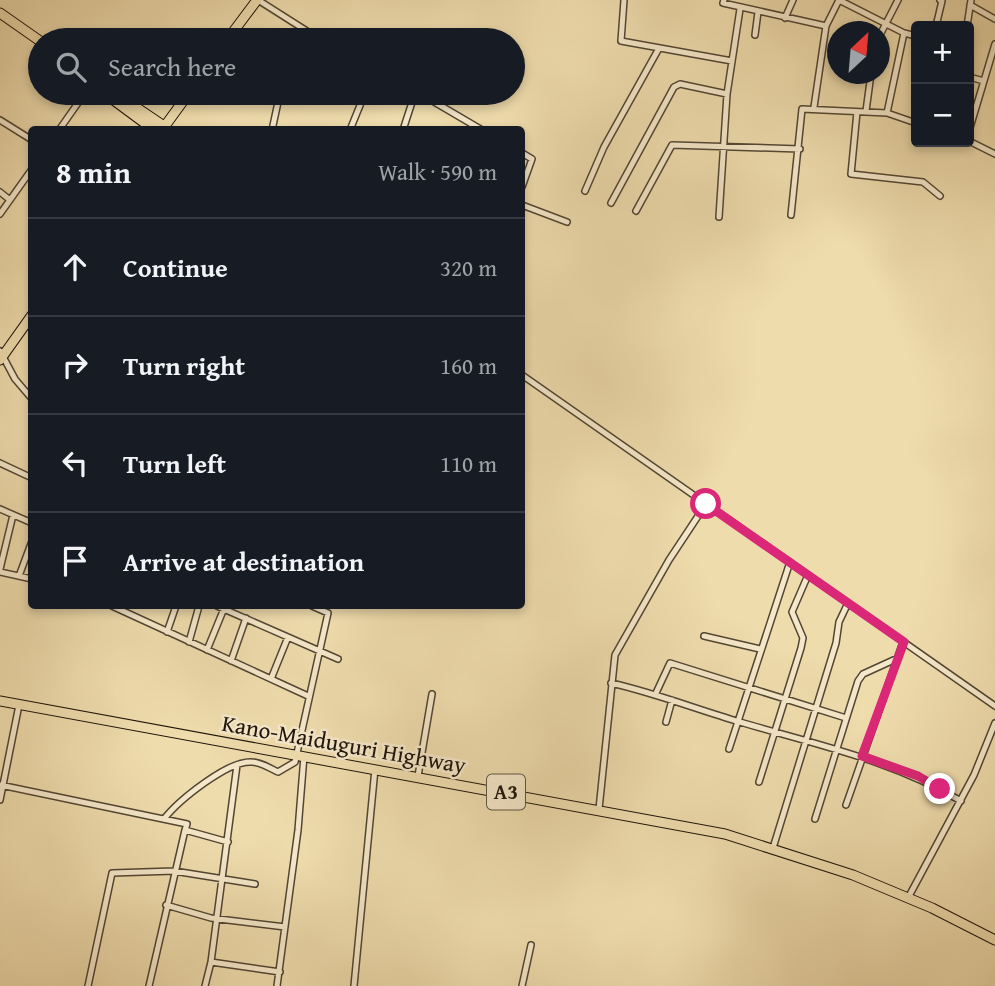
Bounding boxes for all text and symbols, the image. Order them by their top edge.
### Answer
north arrow [827,21,890,84]
map controls [911,21,974,147]
button: + [911,21,974,84]
search box [28,28,525,105]
text: Search here [108,47,236,86]
icon: search [52,48,90,86]
button: − [911,84,974,147]
text: 8 min [56,150,131,194]
text: Walk · 590 m [378,155,497,188]
icon: ahead [56,248,94,286]
text: Continue [123,248,228,287]
text: 320 m [440,251,497,284]
icon: right [56,346,94,384]
text: Turn right [123,346,245,385]
text: 160 m [440,349,497,382]
icon: left [56,444,94,482]
text: Turn left [123,444,226,483]
text: 110 m [440,447,497,480]
route start [690,488,721,519]
icon: arrive [56,542,94,580]
text: Arrive at destination [123,542,364,581]
street label: Kano-Maiduguri Highway [219,706,469,781]
route end [924,773,955,804]
road number: A3 [487,774,525,810]

